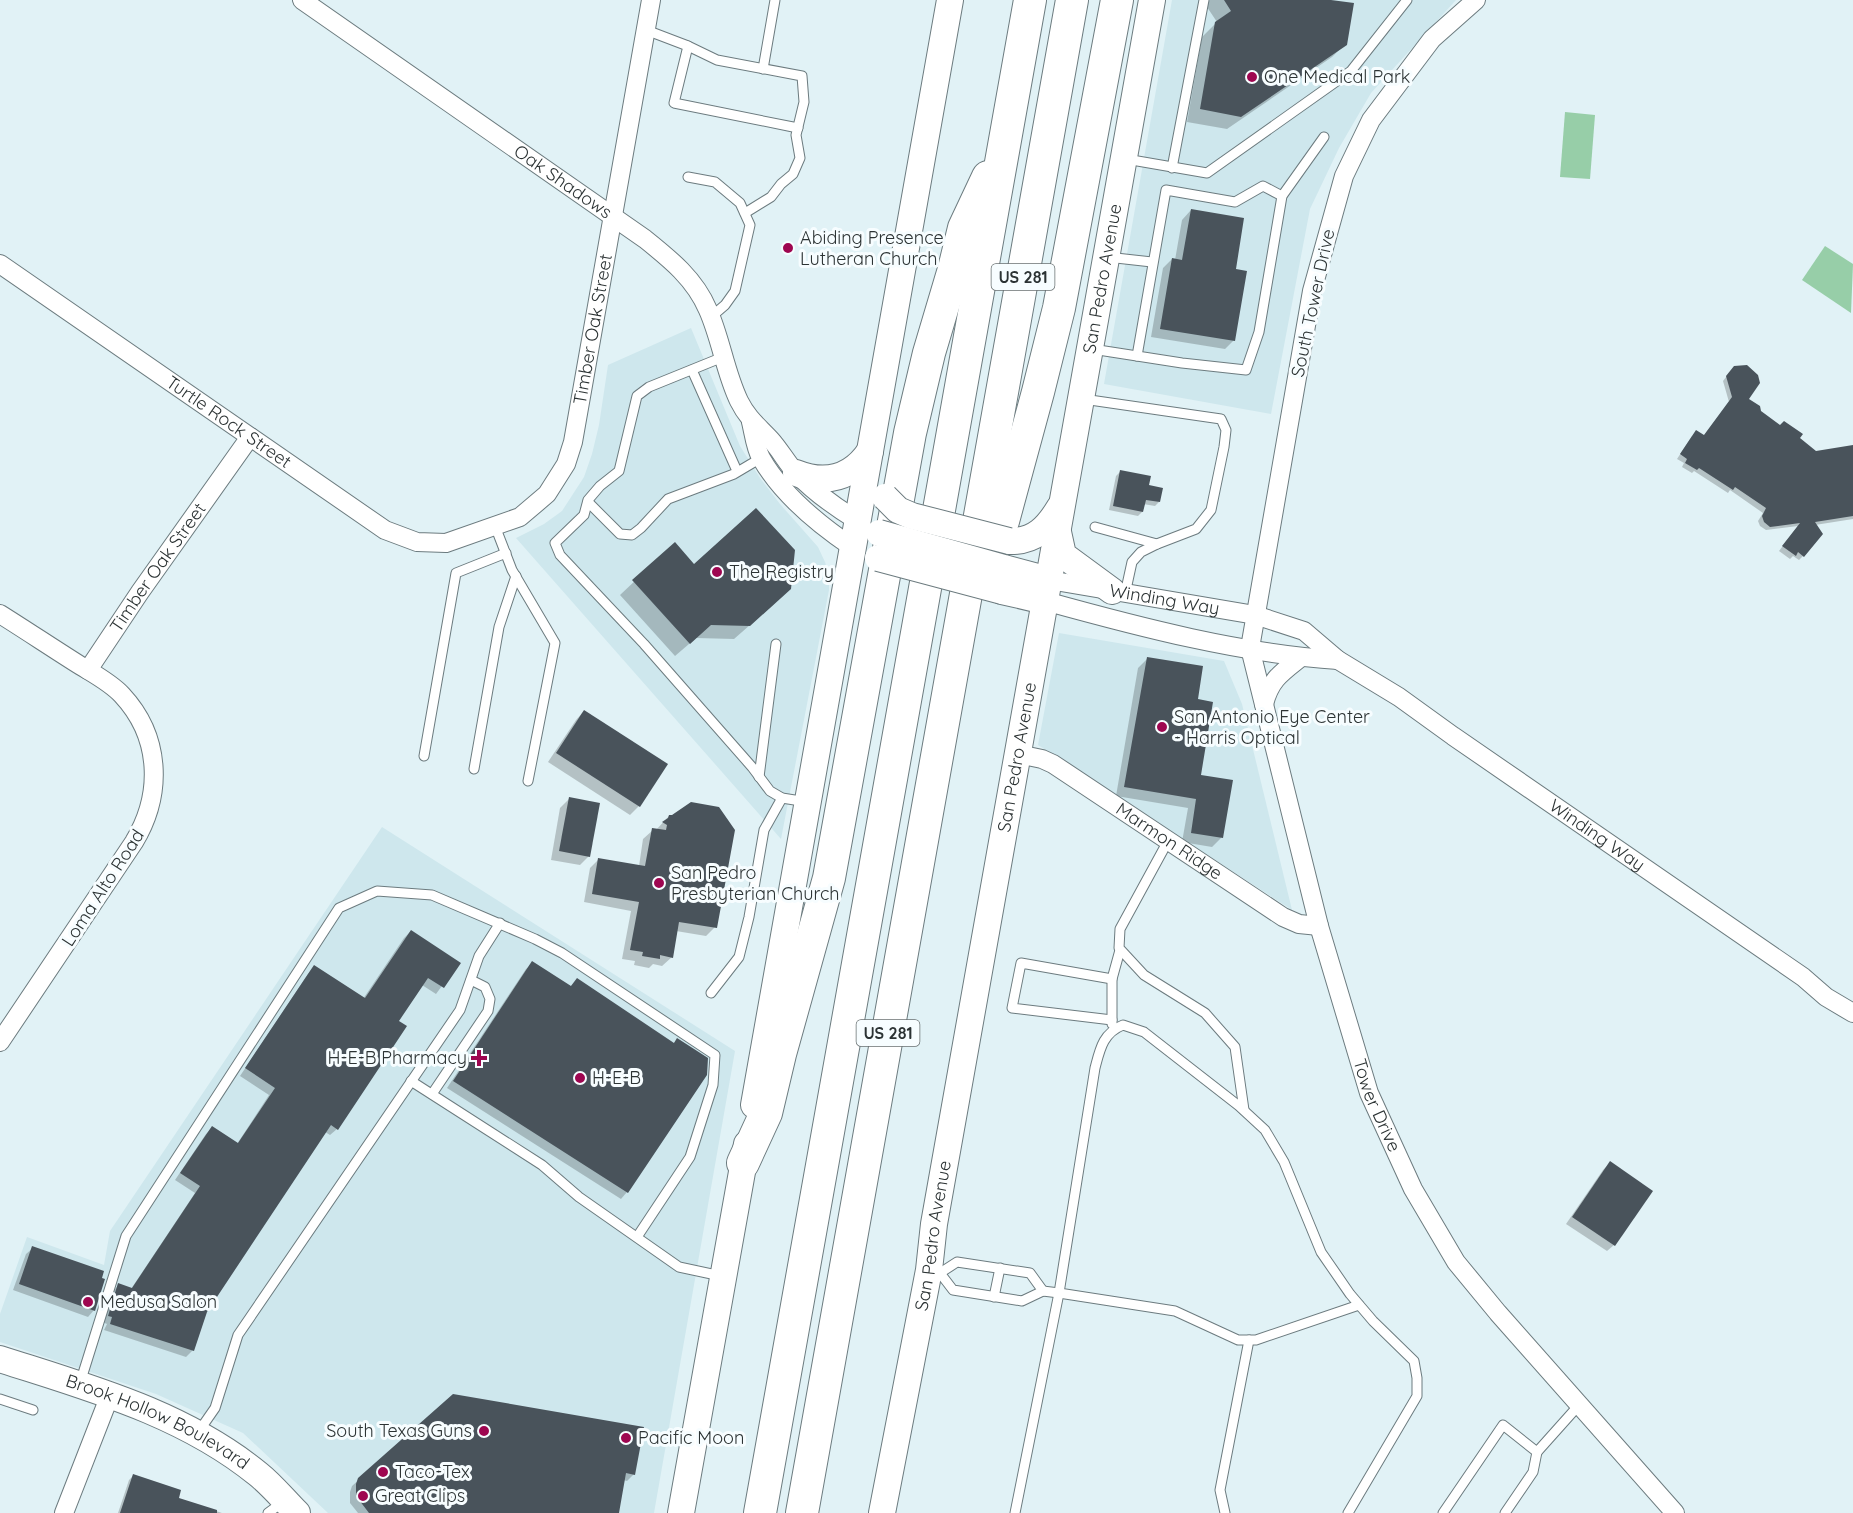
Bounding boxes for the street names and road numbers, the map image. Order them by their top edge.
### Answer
street label: Oak Shadows [510,139,617,223]
street label: San Pedro Avenue [1077,202,1127,355]
street label: South Tower Drive [1286,227,1339,379]
street label: Timber Oak Street [568,252,617,406]
road number: US 281 [992,264,1054,290]
street label: Turtle Rock Street [162,370,296,473]
street label: Timber Oak Street [104,498,211,636]
street label: Winding Way [1108,578,1221,620]
street label: San Pedro Avenue [992,680,1041,834]
street label: Winding Way [1545,794,1650,876]
street label: Marmon Ridge [1112,797,1227,885]
street label: Loma Alto Road [56,825,149,951]
road number: US 281 [856,1020,920,1046]
street label: Tower Drive [1348,1056,1406,1155]
street label: San Pedro Avenue [909,1159,956,1313]
street label: Brook Hollow Boulevard [63,1369,254,1474]

